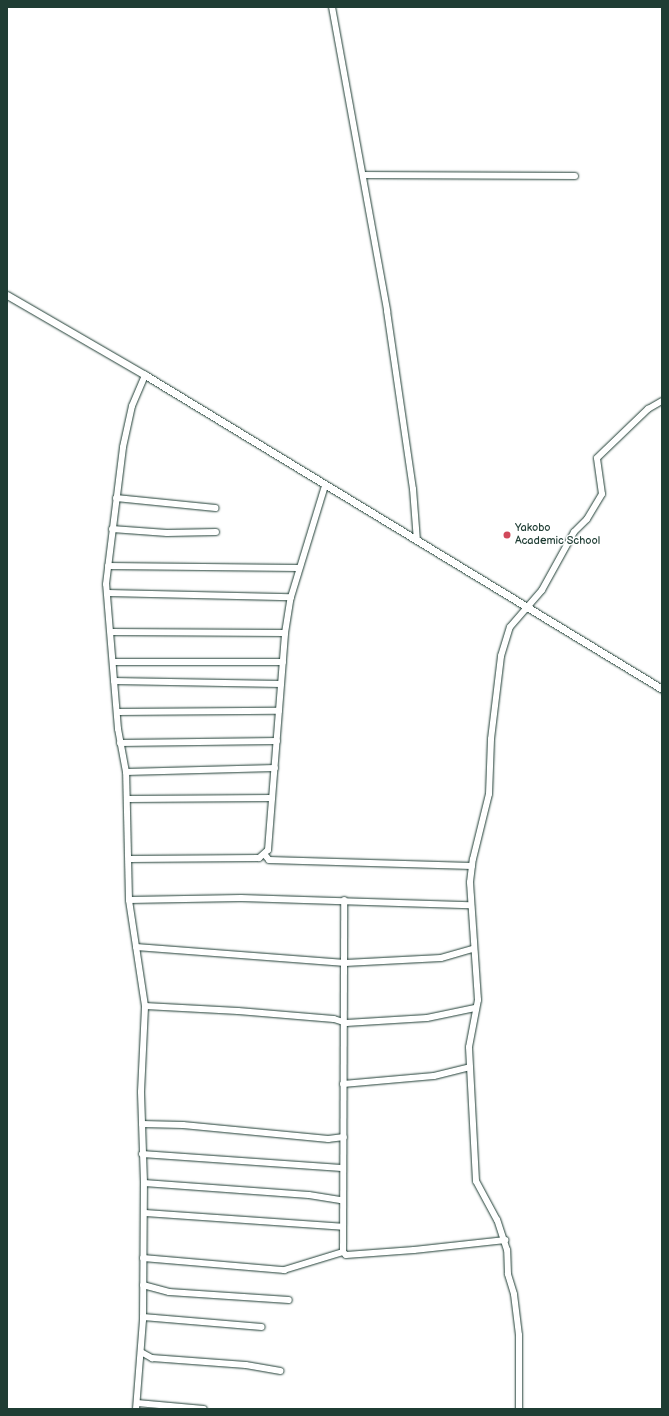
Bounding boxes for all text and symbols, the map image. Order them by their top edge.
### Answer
place label: Yakobo Academic School [515,522,600,548]
marker: Yakobo Academic School [502,530,512,540]

